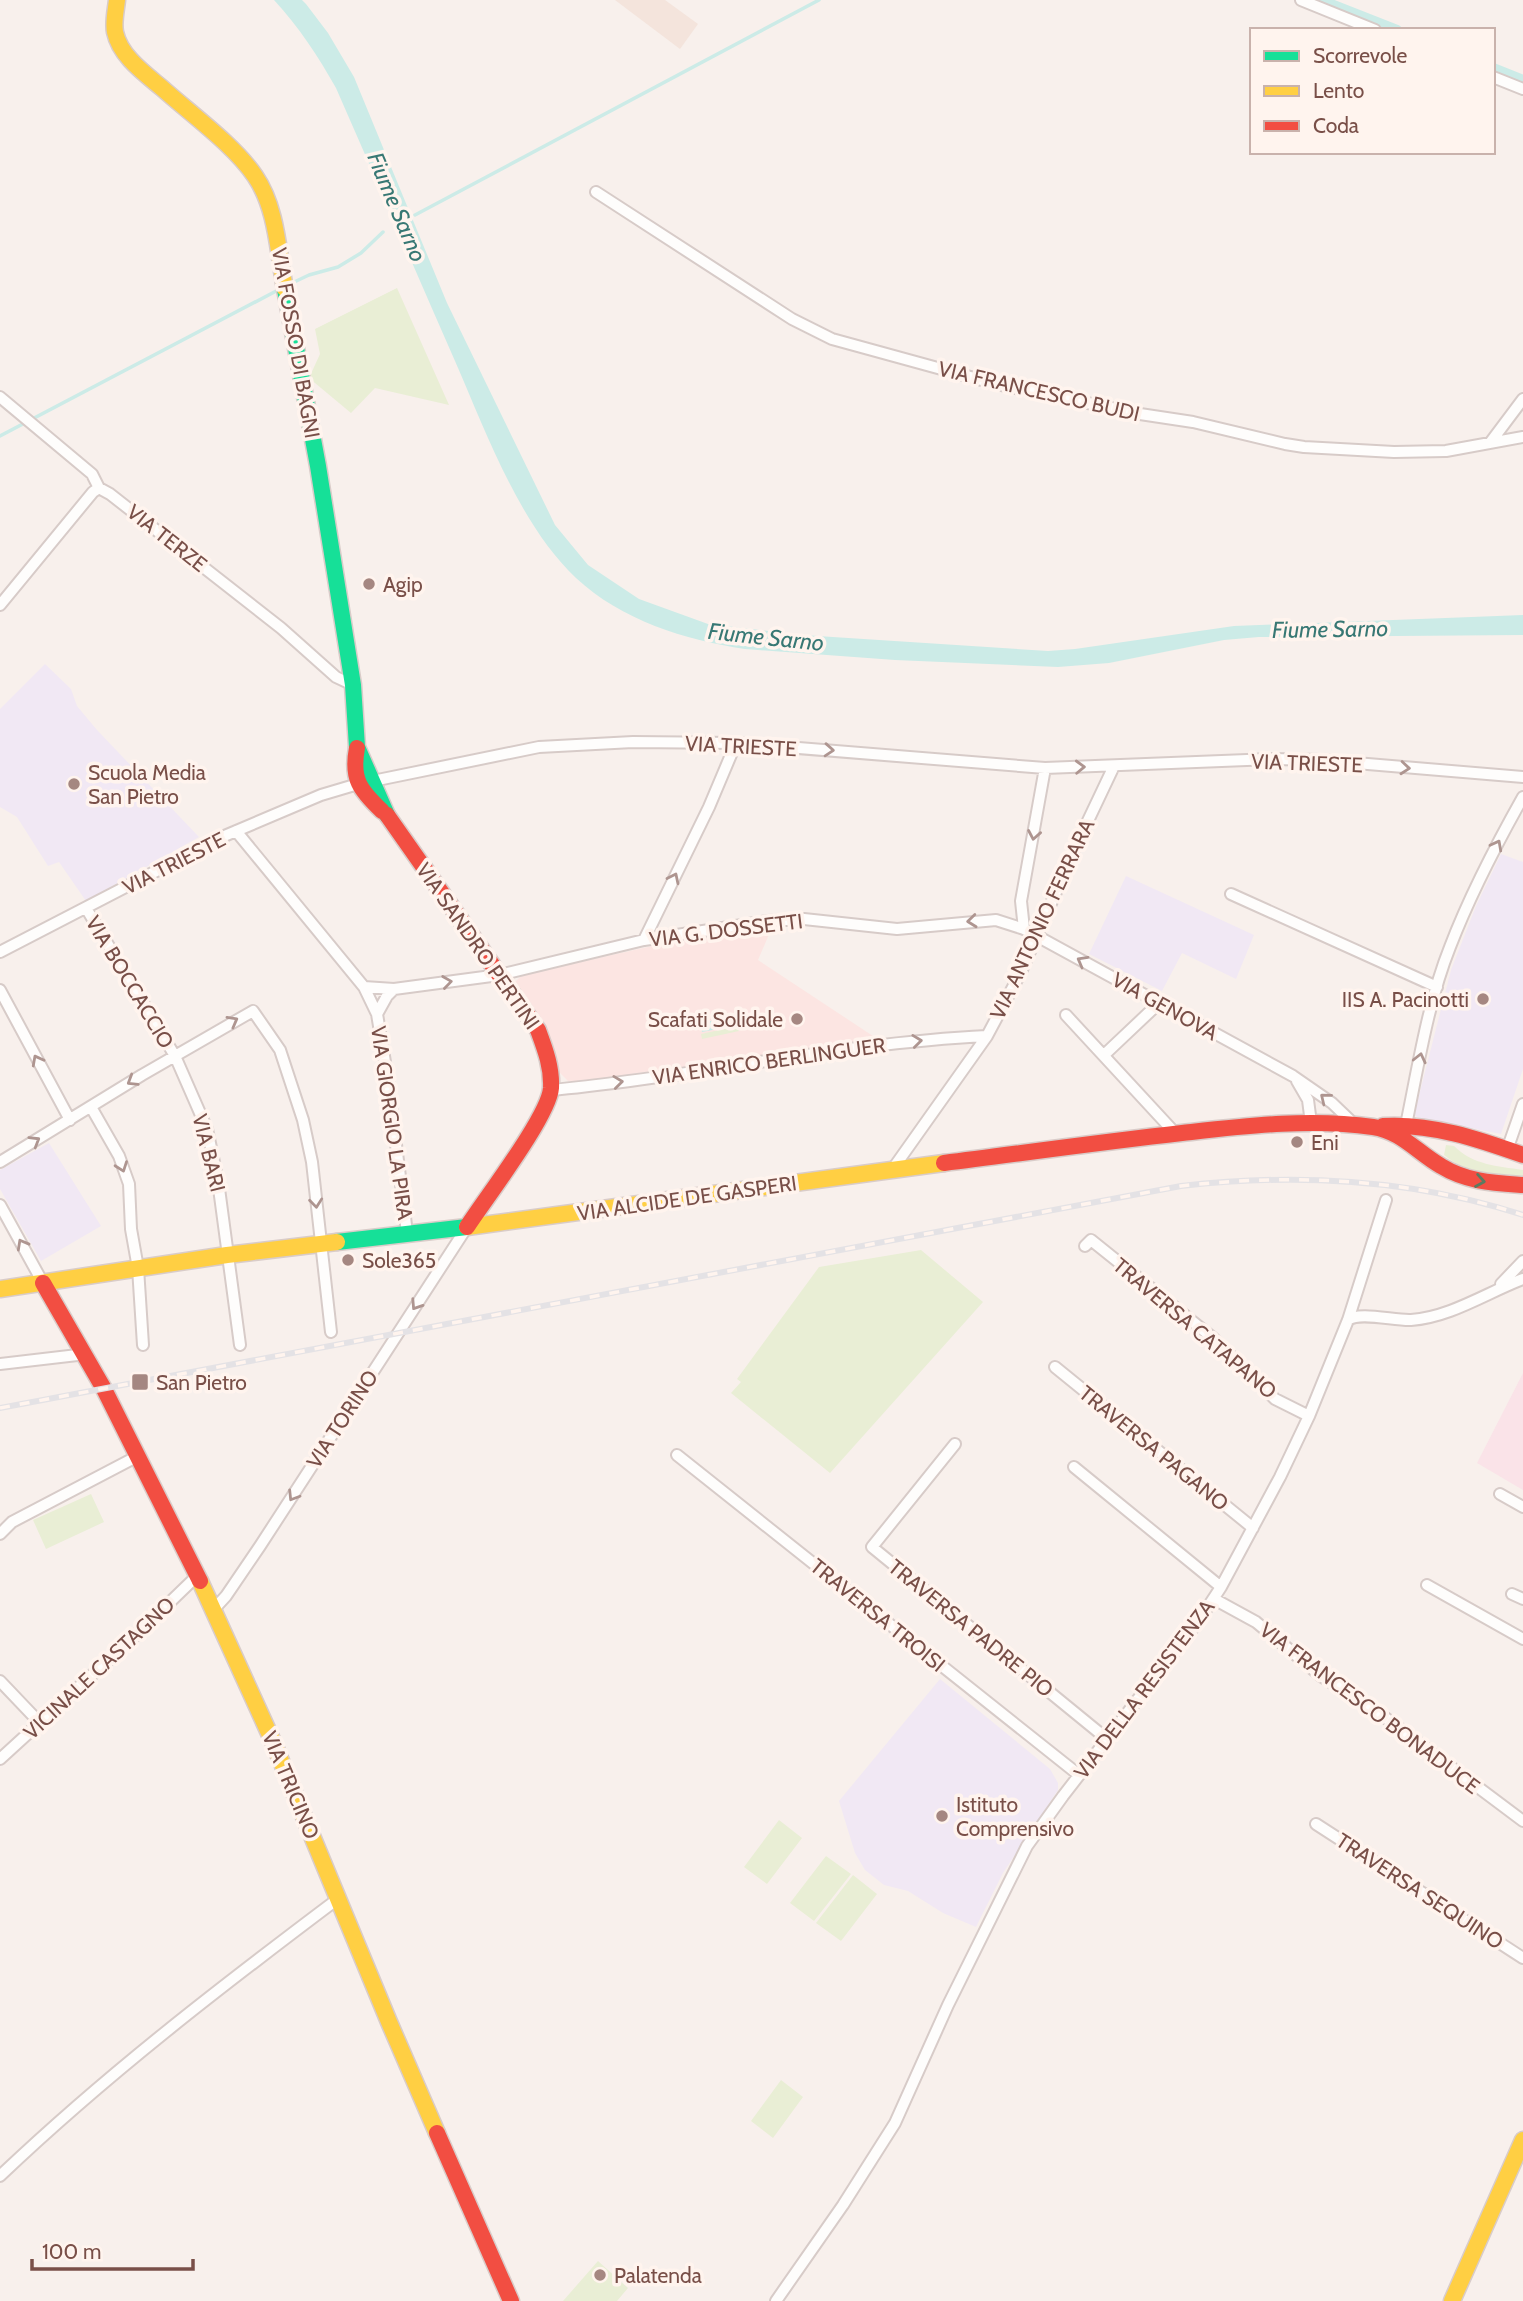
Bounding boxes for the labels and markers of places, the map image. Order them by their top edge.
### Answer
place label: Agip [383,572,423,597]
marker: Agip [361,576,377,592]
place label: Scuola Media San Pietro [88,760,206,809]
marker: Scuola Media San Pietro [66,776,82,792]
place label: IIS A. Pacinotti [1342,987,1469,1012]
marker: IIS A. Pacinotti [1475,991,1491,1007]
place label: Scafati Solidale [648,1007,783,1032]
marker: Scafati Solidale [789,1011,805,1027]
place label: Eni [1311,1130,1339,1155]
marker: Eni [1289,1134,1305,1150]
place label: Sole365 [362,1248,436,1273]
marker: Sole365 [340,1252,356,1268]
place label: San Pietro [156,1370,247,1395]
marker: San Pietro [130,1372,150,1392]
place label: Istituto Comprensivo [956,1792,1074,1841]
marker: Istituto Comprensivo [934,1808,950,1824]
place label: Palatenda [614,2263,702,2288]
marker: Palatenda [592,2267,608,2283]

